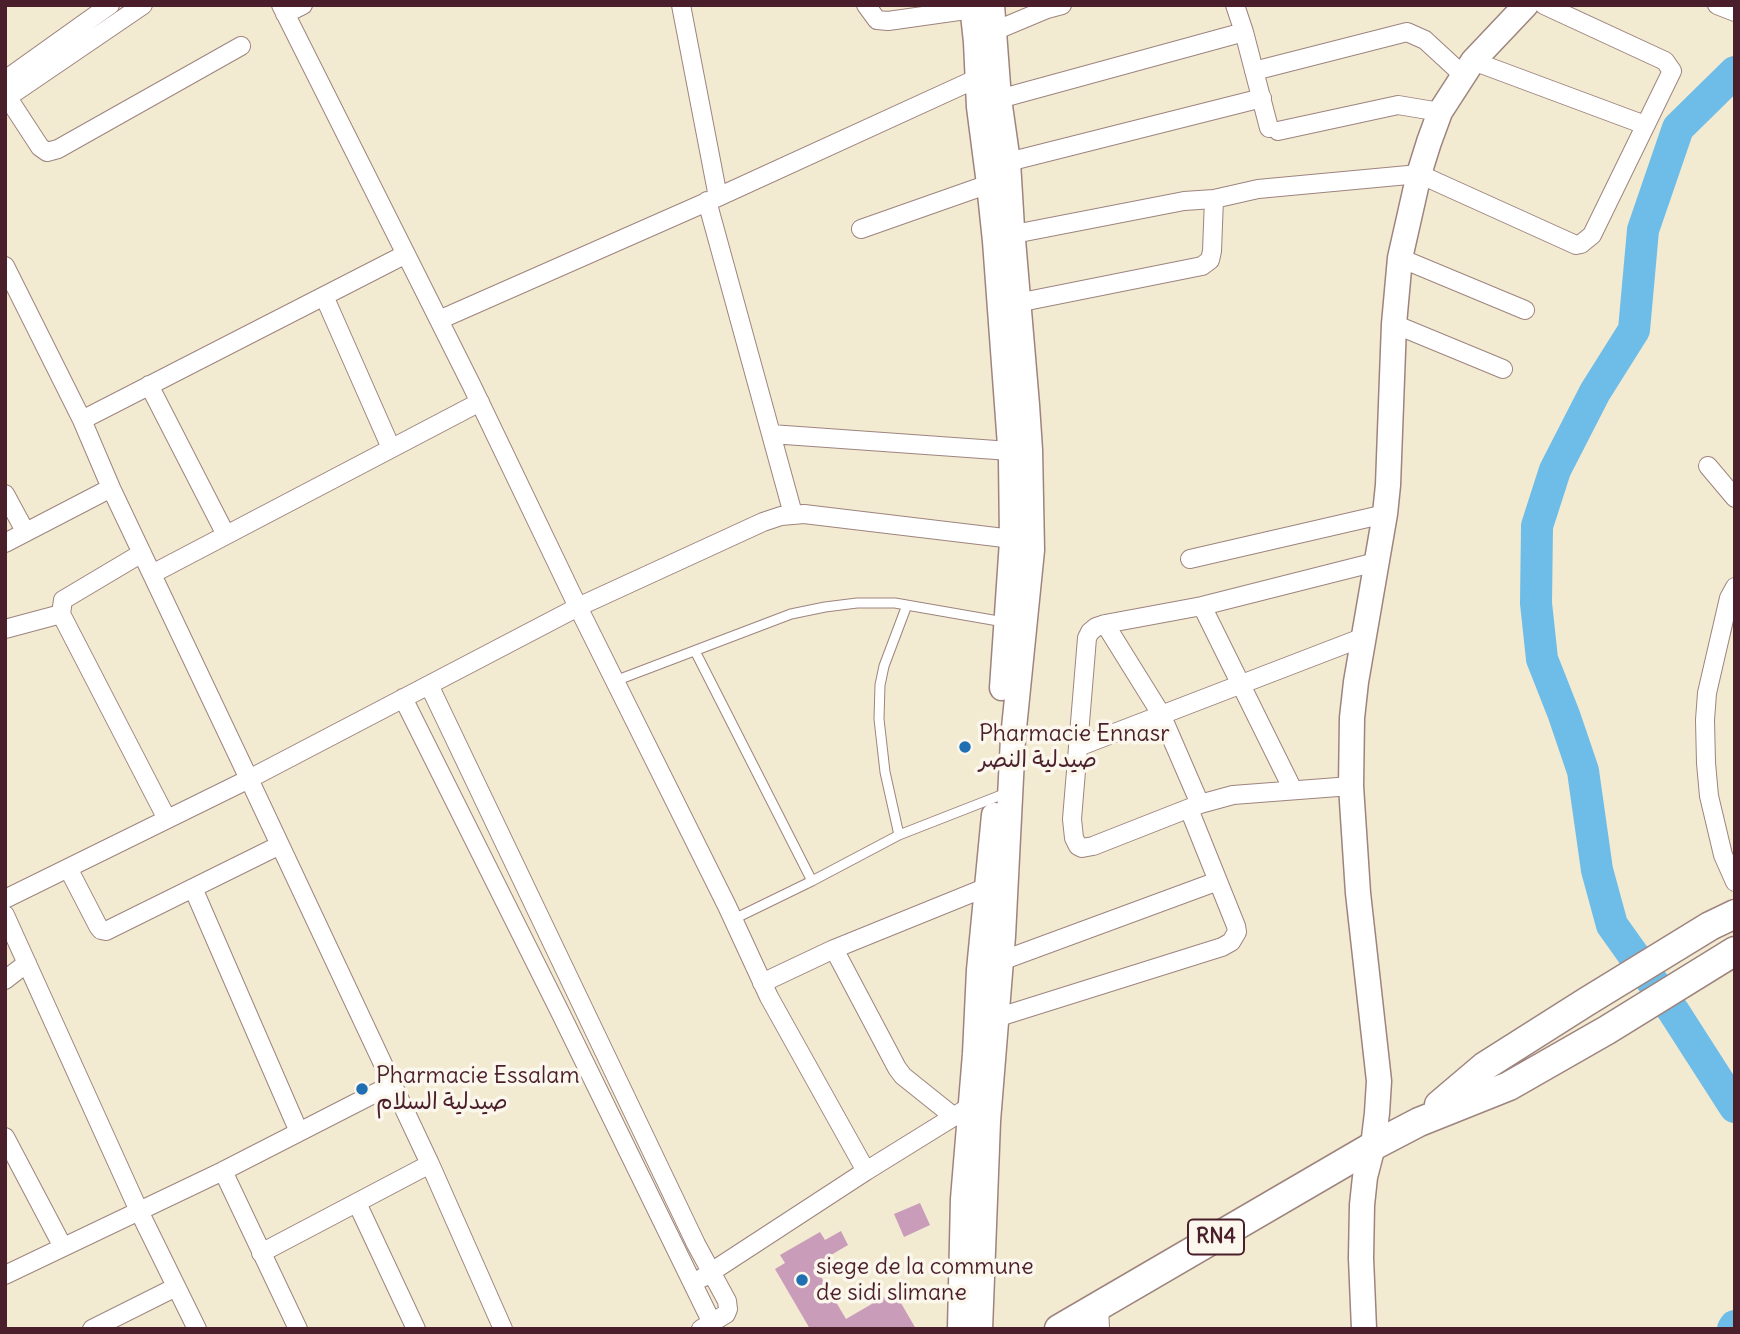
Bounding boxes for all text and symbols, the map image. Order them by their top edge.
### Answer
place label: Pharmacie Ennasr صيدلية النصر [979,720,1170,774]
marker: Pharmacie Ennasr صيدلية النصر [957,739,973,755]
place label: Pharmacie Essalam صيدلية السلام [376,1062,580,1116]
marker: Pharmacie Essalam صيدلية السلام [354,1081,370,1097]
road number: RN4 [1188,1220,1244,1254]
place label: siege de la commune de sidi slimane [816,1253,1034,1307]
marker: siege de la commune de sidi slimane [794,1272,810,1288]

